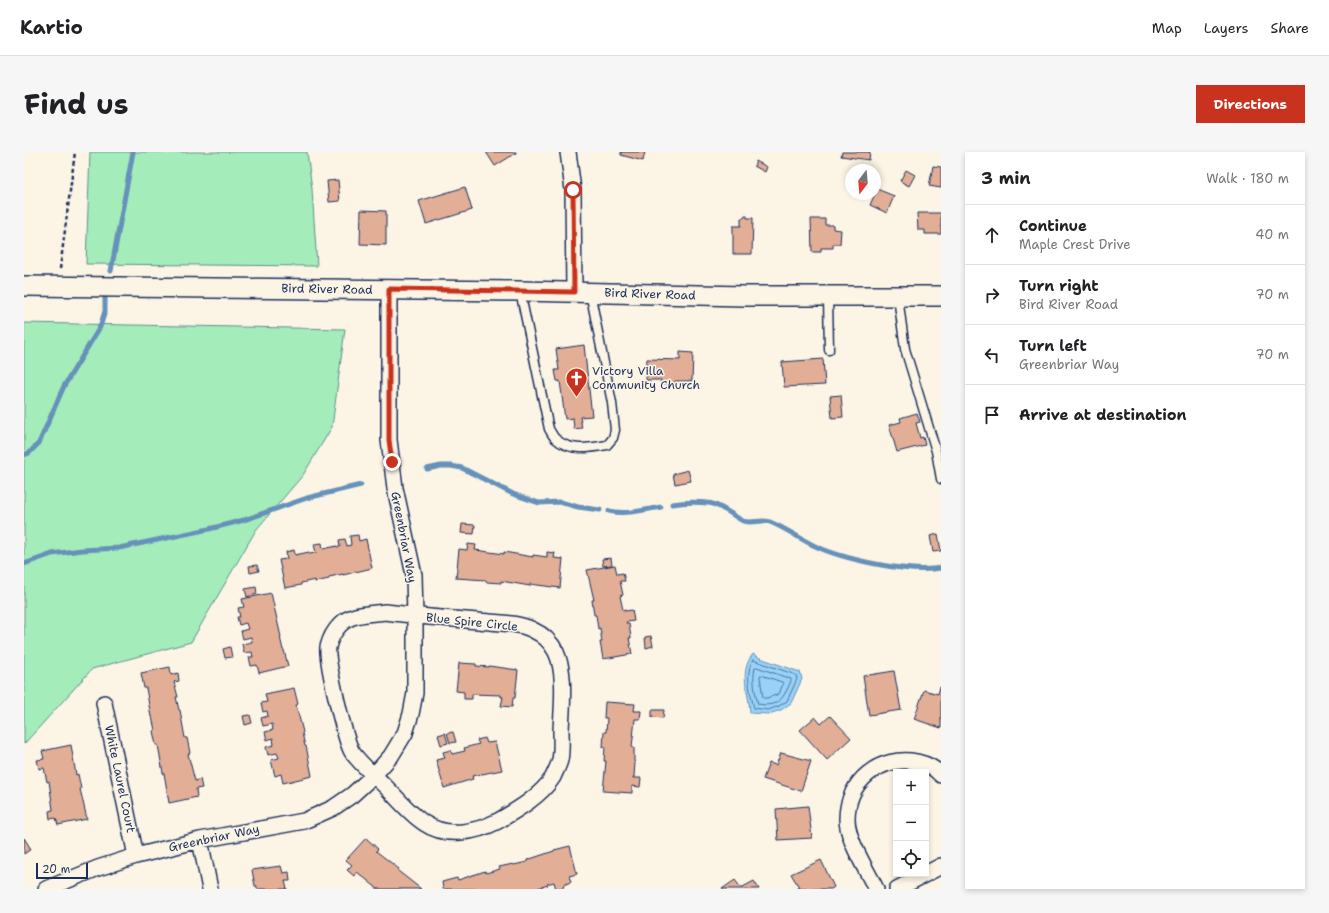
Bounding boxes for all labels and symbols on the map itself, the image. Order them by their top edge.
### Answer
north arrow [845,164,881,200]
route start [564,181,582,199]
street label: Bird River Road [281,280,373,298]
street label: Bird River Road [604,284,696,304]
place label: Victory Villa Community Church [592,363,700,393]
church icon: Victory Villa Community Church [563,365,589,398]
route end [383,453,401,471]
street label: Greenbriar Way [387,490,421,584]
street label: Blue Spire Circle [425,609,519,635]
street label: White Laurel Court [101,724,139,834]
street label: Greenbriar Way [167,821,261,855]
scale bar [36,861,88,880]

